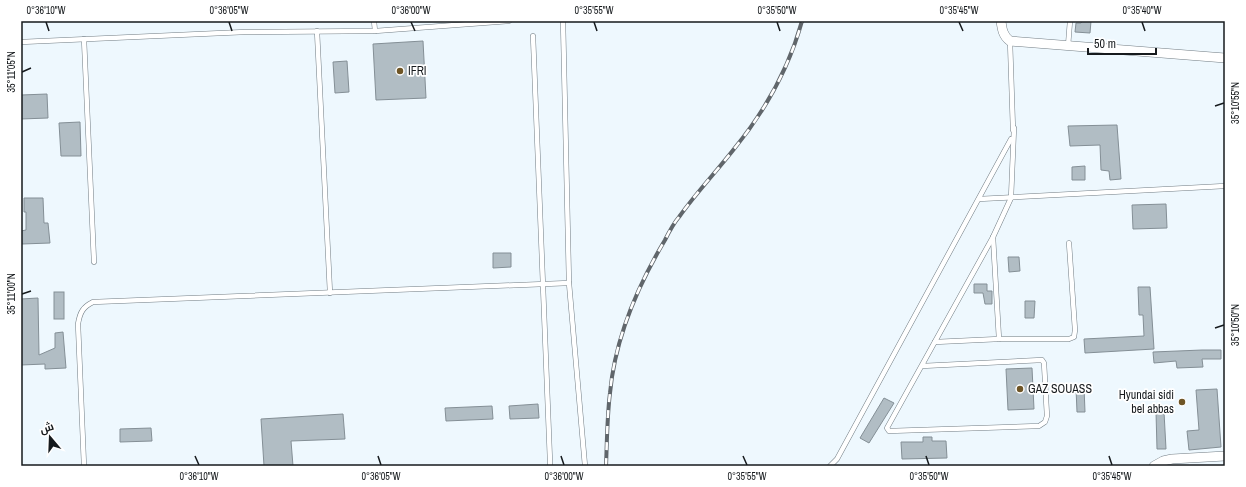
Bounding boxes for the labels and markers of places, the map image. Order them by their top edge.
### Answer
place label: IFRI [408,63,427,79]
marker: IFRI [395,66,405,76]
place label: GAZ SOUASS [1028,381,1092,397]
marker: GAZ SOUASS [1015,384,1025,394]
place label: Hyundai sidi bel abbas [1119,387,1174,417]
marker: Hyundai sidi bel abbas [1177,397,1187,407]

